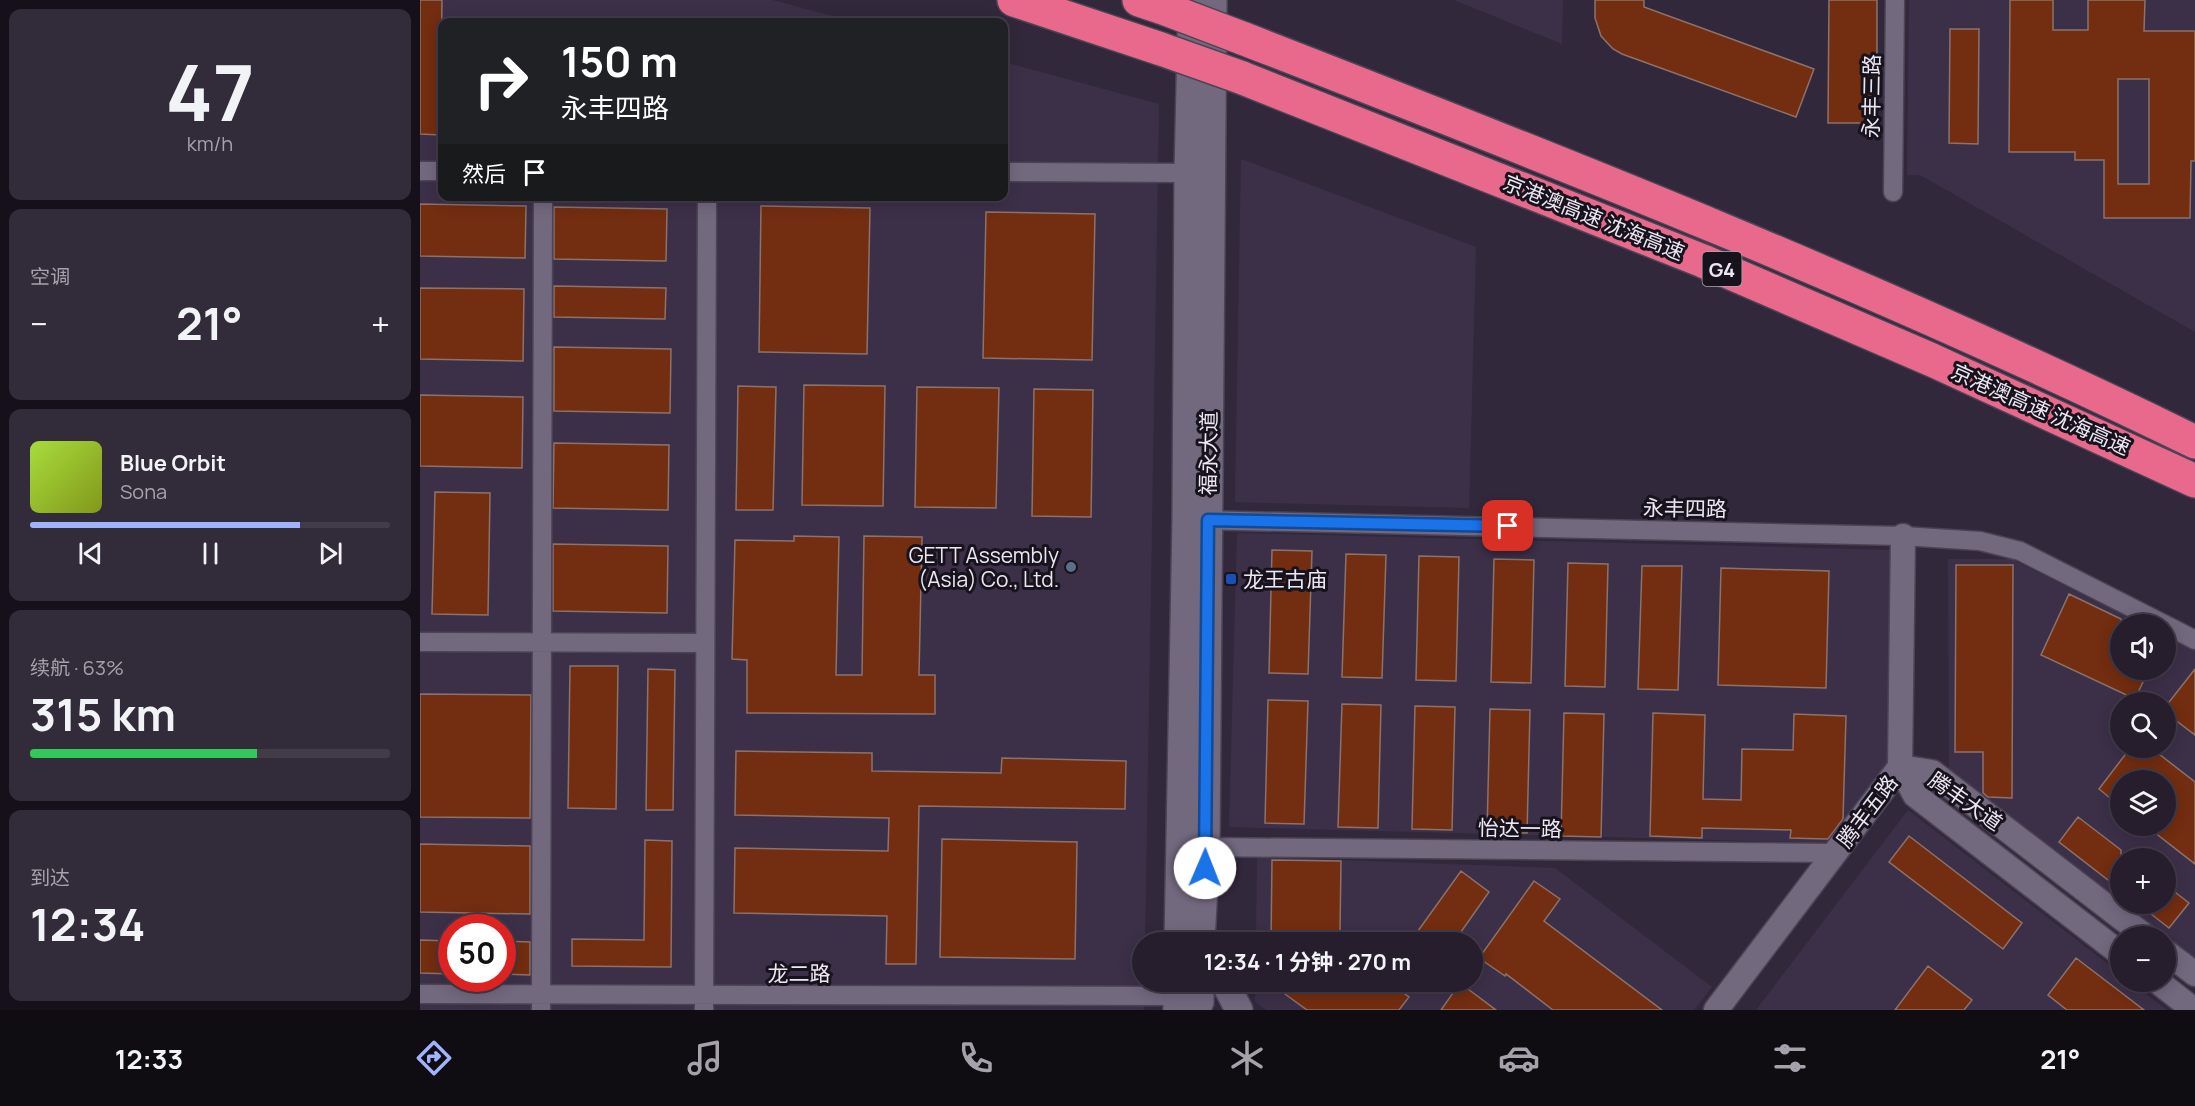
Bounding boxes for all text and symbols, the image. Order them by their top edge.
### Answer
text: 150 m [561,32,678,90]
text: 47 [165,38,255,144]
icon: right [462,42,540,120]
street label: 永丰三路 [1856,54,1886,138]
text: 永丰四路 [561,89,669,126]
text: km/h [187,130,233,157]
icon: arrive [518,156,551,189]
text: 然后 [462,159,506,189]
street label: 京港澳高速 沈海高速 [1499,168,1689,266]
road number: G4 [1702,252,1742,286]
text: 空调 [30,263,70,290]
text: 21° [176,292,243,354]
text: − [30,301,48,346]
text: + [371,301,390,346]
street label: 京港澳高速 沈海高速 [1947,357,2135,461]
street label: 福永大道 [1193,411,1223,495]
text: Blue Orbit [120,448,226,478]
text: Sona [120,478,167,505]
street label: 永丰四路 [1643,493,1727,523]
pin [1482,500,1533,551]
icon: arrive [1491,509,1524,542]
icon: previous [74,537,107,570]
icon: pause [194,537,227,570]
icon: next [314,537,347,570]
place label: GETT Assembly (Asia) Co., Ltd. [909,541,1059,593]
marker: GETT Assembly (Asia) Co., Ltd. [1064,560,1078,574]
place label: 龙王古庙 [1243,565,1327,593]
marker: 龙王古庙 [1224,572,1238,586]
map controls [2110,614,2176,992]
button: sound [2110,614,2176,680]
text: 续航 · 63% [30,654,124,681]
text: 315 km [30,683,176,745]
button: search [2110,692,2176,758]
street label: 腾丰大道 [1924,765,2008,837]
street label: 腾丰五路 [1831,769,1903,853]
button: layers [2110,770,2176,836]
street label: 怡达一路 [1478,813,1562,843]
position arrow [1173,836,1237,900]
button: + [2110,848,2176,914]
text: 到达 [30,864,70,891]
text: 12:34 [30,893,145,955]
speed limit sign: 50 [438,914,516,992]
button: − [2110,926,2176,992]
text: 12:34 · 1 分钟 · 270 m [1204,947,1411,977]
street label: 龙二路 [768,959,831,987]
icon: directions [413,1037,455,1079]
icon: music [684,1037,726,1079]
icon: phone [955,1037,997,1079]
icon: climate [1226,1037,1268,1079]
icon: car [1498,1037,1540,1079]
icon: filters [1769,1037,1811,1079]
text: 12:33 [115,1040,183,1077]
text: 21° [2040,1040,2080,1077]

